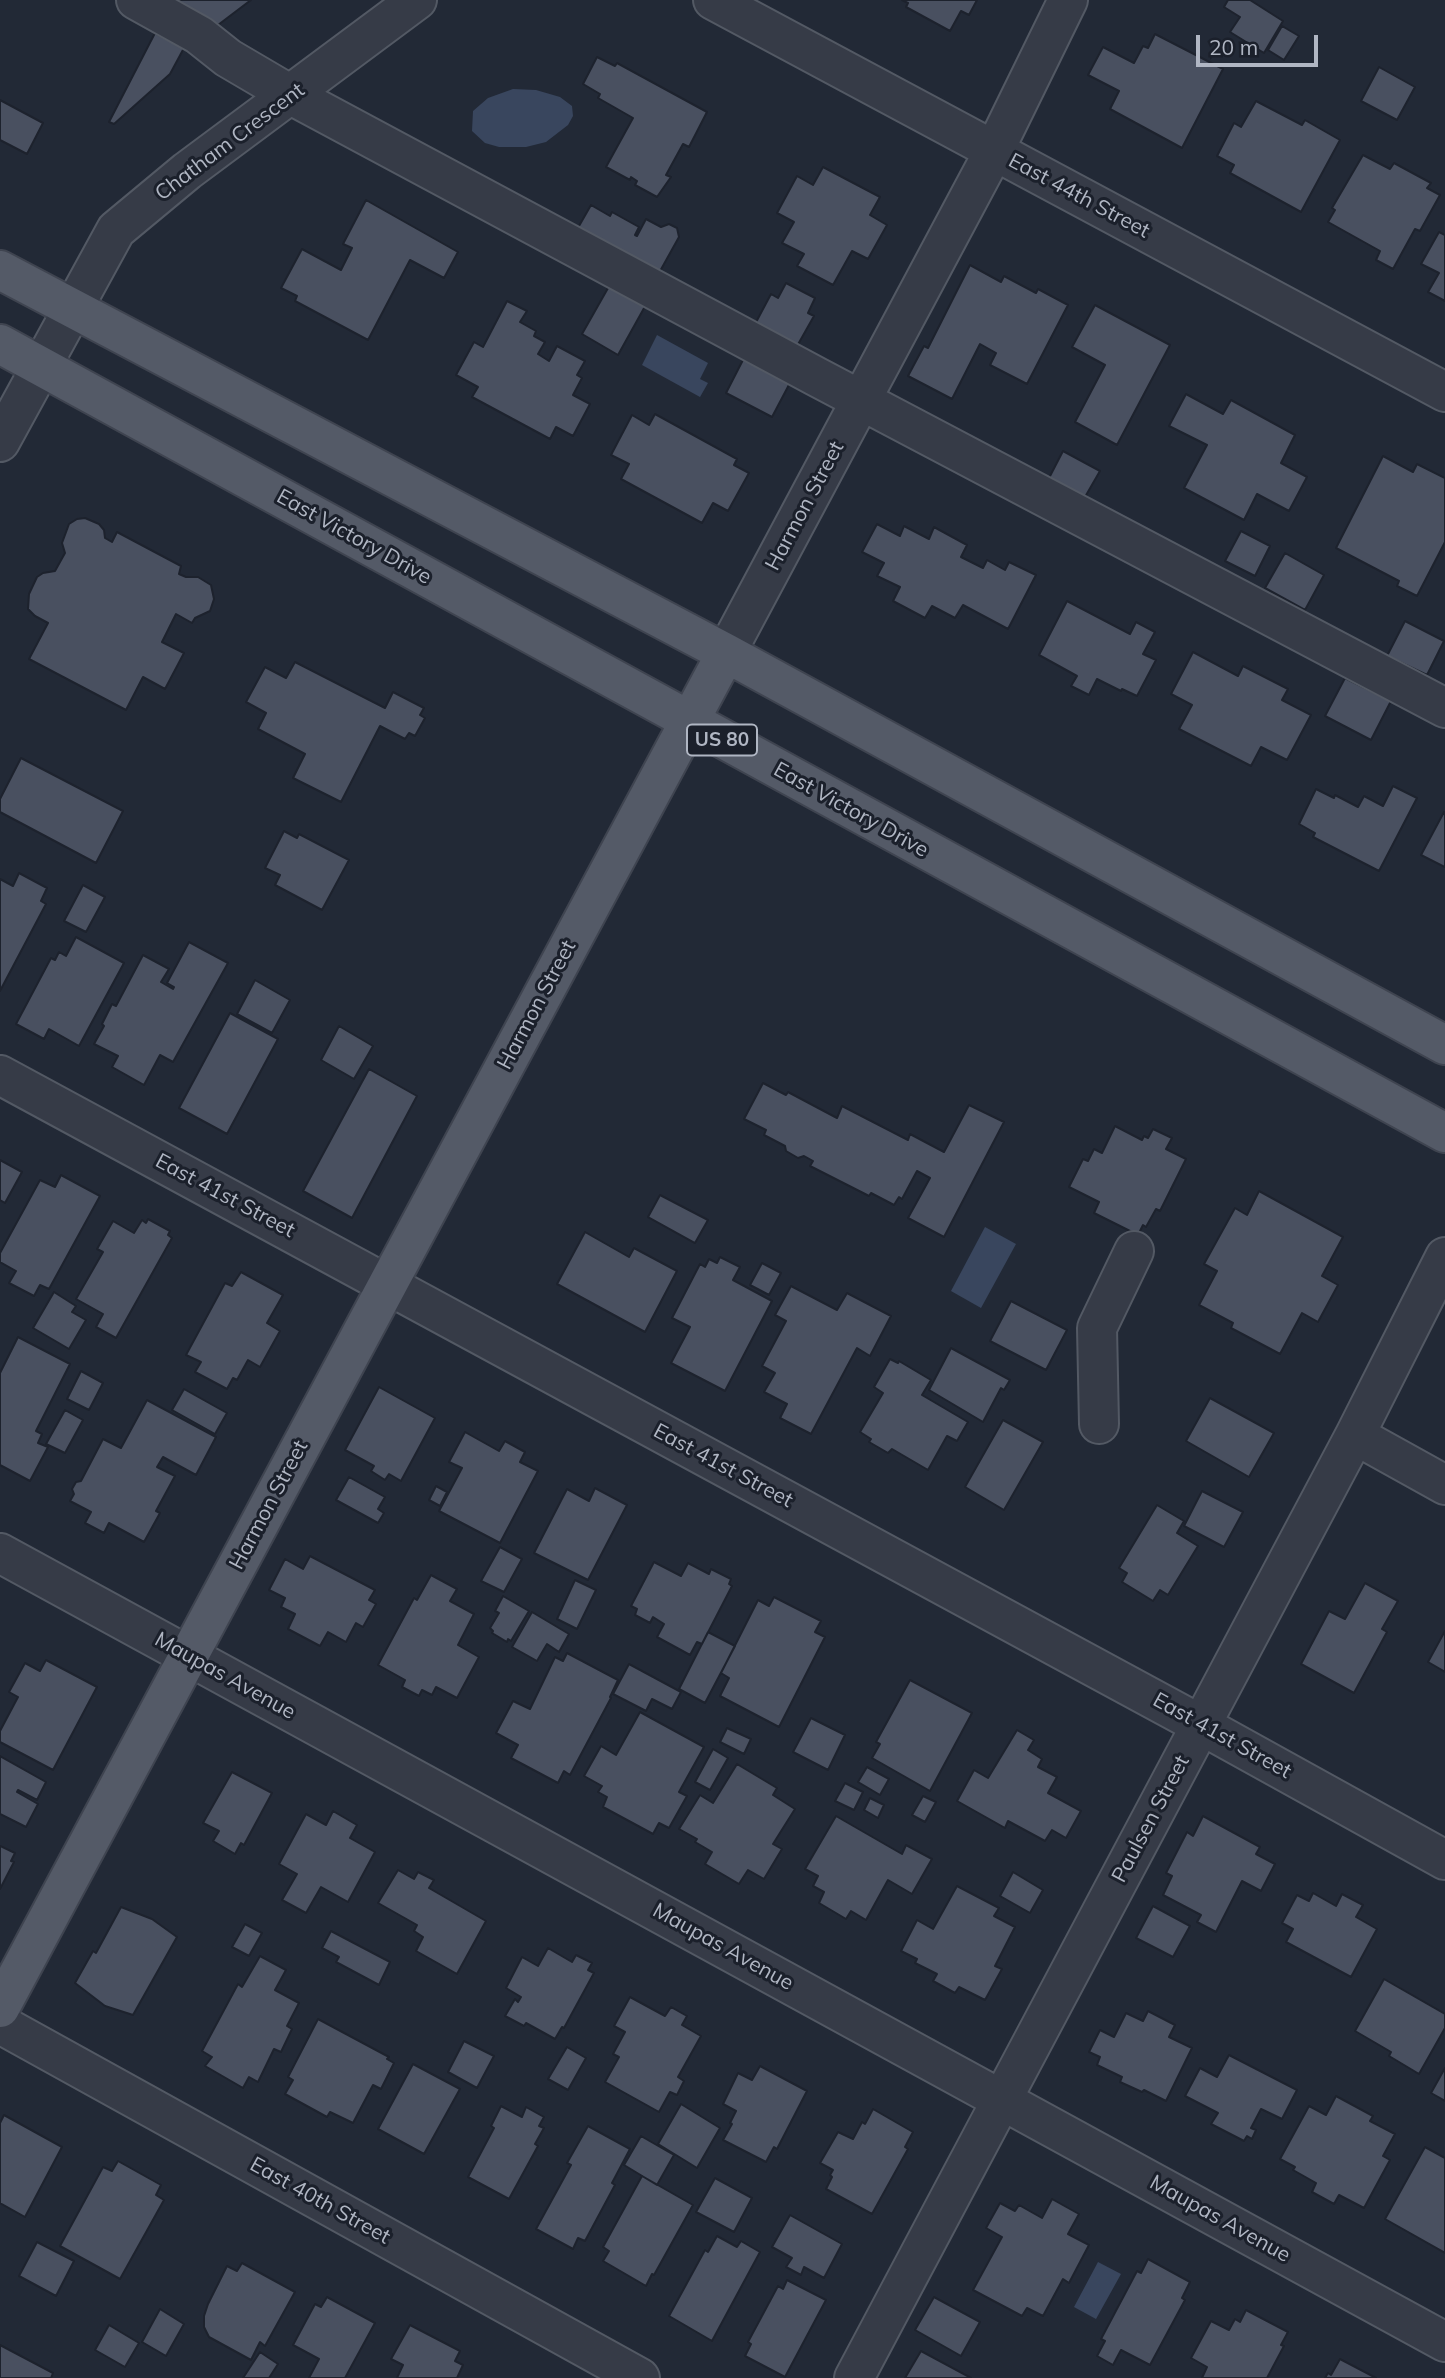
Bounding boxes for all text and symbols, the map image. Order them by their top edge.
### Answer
scale bar [1200,21,1322,65]
text: 20 m [1209,34,1258,60]
street label: Chatham Crescent [150,78,310,206]
street label: East 44th Street [1004,148,1154,244]
street label: Harmon Street [760,437,850,575]
street label: East Victory Drive [272,484,436,590]
road number: US 80 [687,724,757,755]
street label: East Victory Drive [769,757,933,863]
street label: Harmon Street [492,936,582,1074]
street label: East 41st Street [151,1149,299,1243]
street label: East 41st Street [649,1419,797,1513]
street label: Harmon Street [224,1436,314,1574]
street label: Maupas Avenue [150,1627,300,1725]
street label: East 41st Street [1148,1688,1296,1784]
street label: Paulsen Street [1107,1751,1195,1887]
street label: Maupas Avenue [648,1898,798,1996]
street label: East 40th Street [246,2152,394,2250]
street label: Maupas Avenue [1145,2170,1295,2268]

